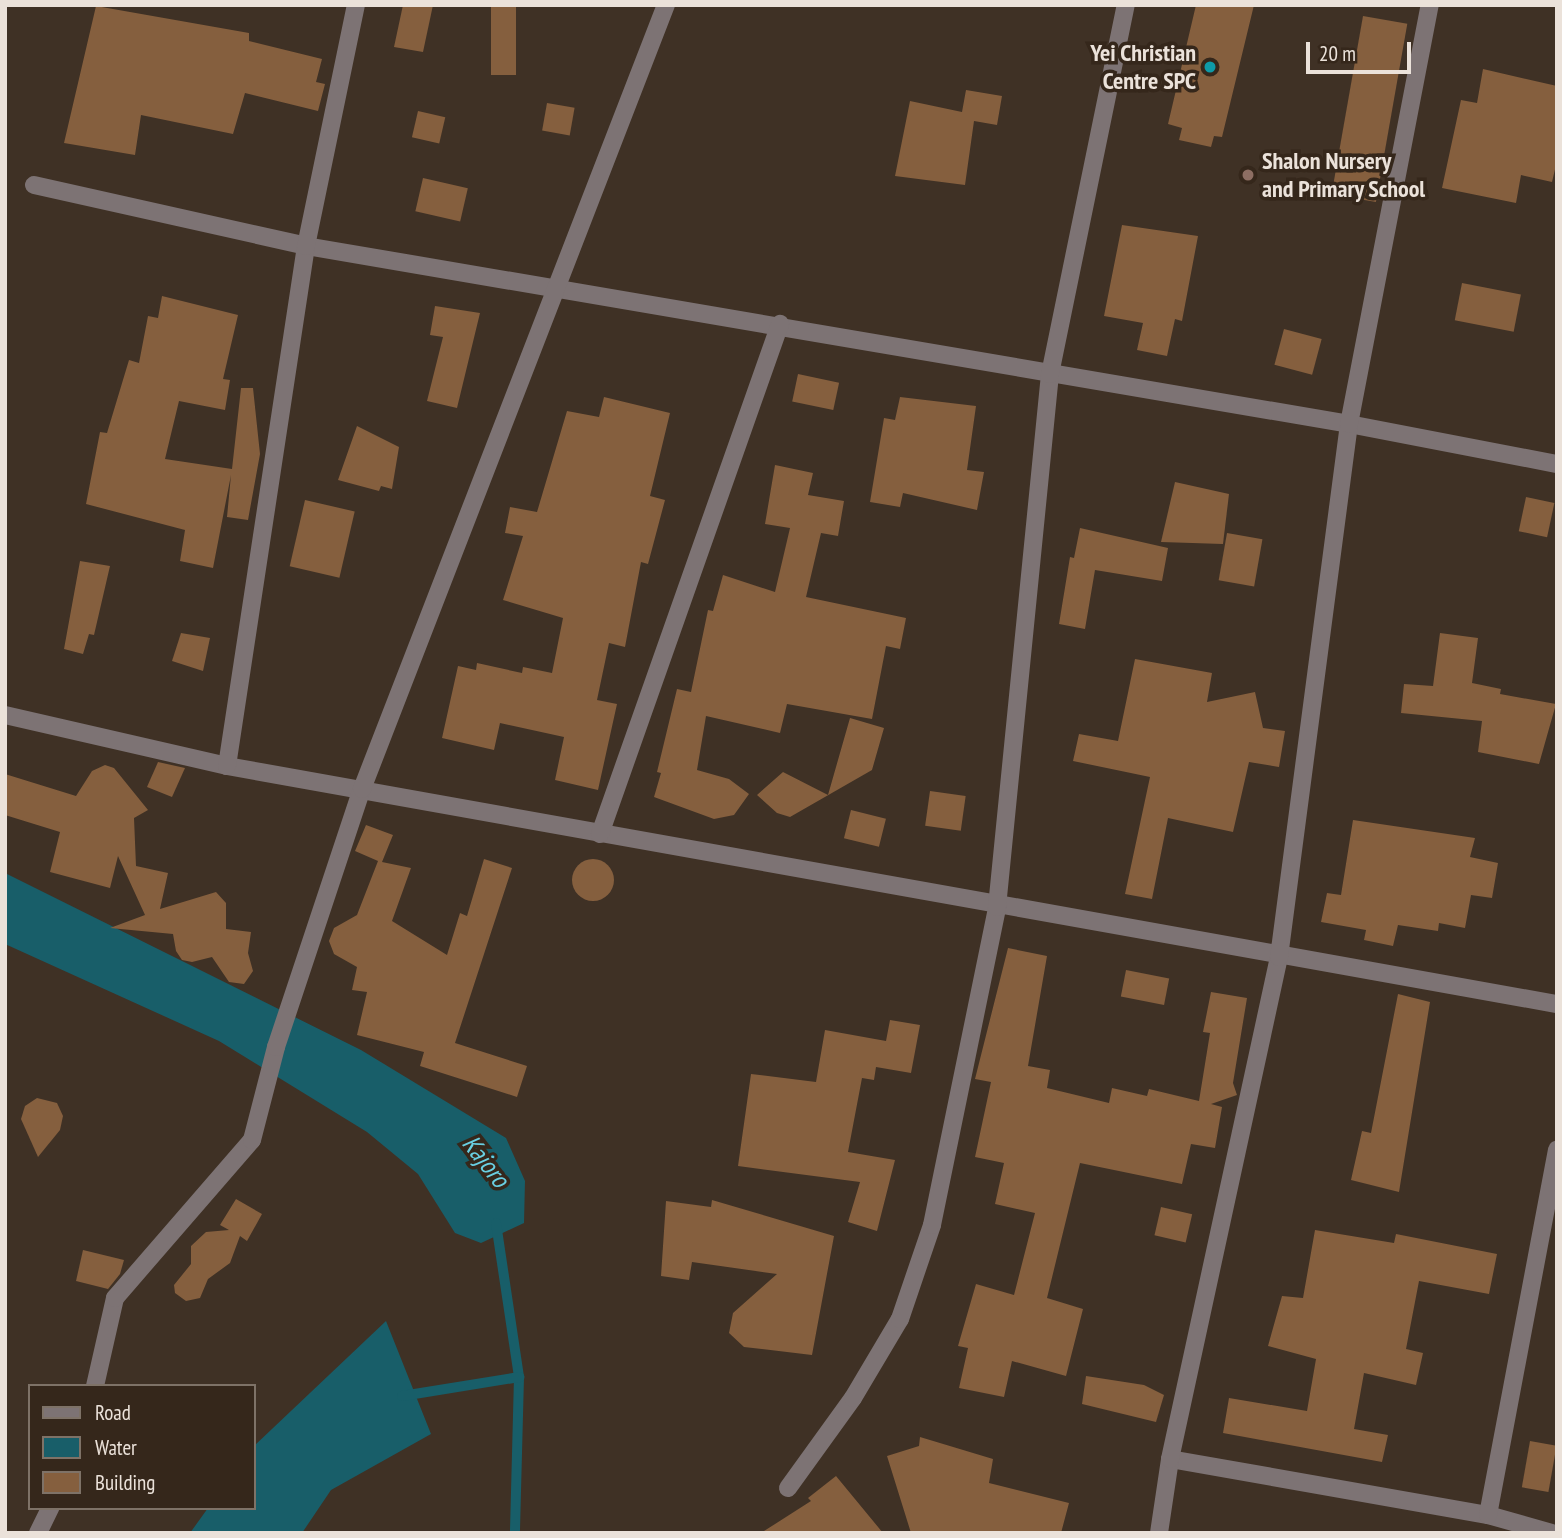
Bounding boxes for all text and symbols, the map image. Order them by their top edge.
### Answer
scale bar [1310,28,1415,72]
place label: Yei Christian Centre SPC [1090,39,1196,95]
text: 20 m [1319,40,1356,67]
marker: Yei Christian Centre SPC [1202,59,1218,75]
place label: Shalon Nursery and Primary School [1262,147,1426,203]
marker: Shalon Nursery and Primary School [1240,167,1256,183]
water label: Kajoro [456,1129,516,1193]
legend [28,1384,256,1510]
text: Road [95,1399,131,1426]
text: Water [95,1434,137,1461]
text: Building [95,1469,155,1496]

